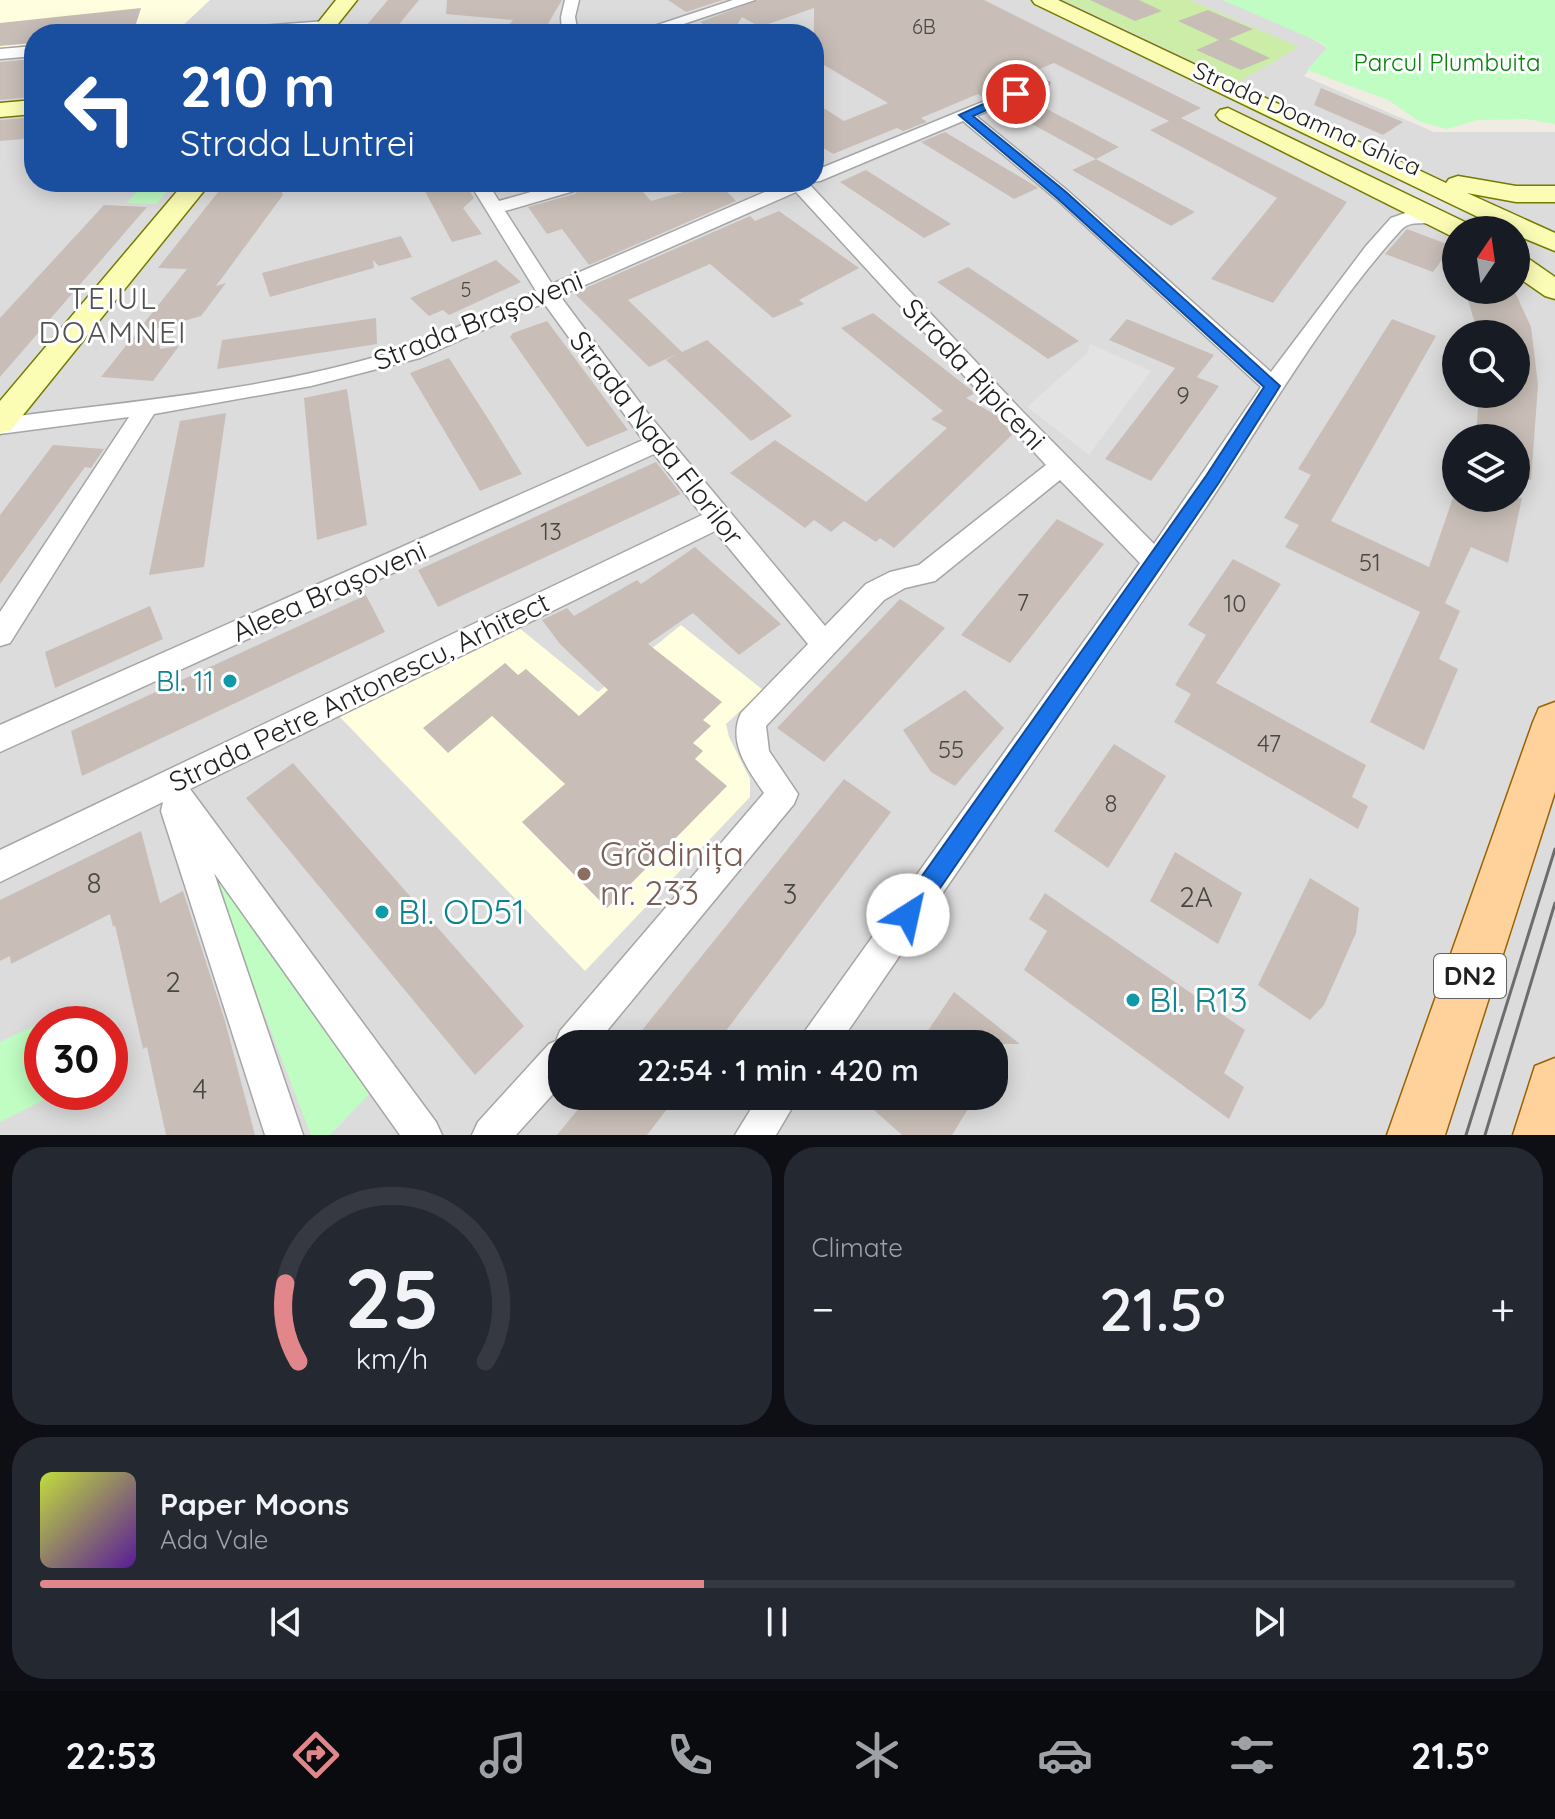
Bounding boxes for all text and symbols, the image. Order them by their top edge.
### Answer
house number: 6B [912,14,936,39]
park label: Parcul Plumbuita [1354,47,1540,77]
text: 210 m [180,51,335,121]
street label: Strada Doamna Ghica [1189,54,1426,182]
icon: left [48,56,152,160]
pin [982,60,1050,128]
icon: arrive [994,72,1038,116]
text: Strada Luntrei [180,120,415,165]
north arrow [1442,216,1530,304]
map controls [1442,216,1530,512]
street label: Strada Brașoveni [368,262,587,377]
house number: 5 [461,277,471,302]
district label: TEIUL DOAMNEI [39,279,188,351]
street label: Strada Ripiceni [895,291,1053,457]
button: search [1442,320,1530,408]
street label: Strada Nada Florilor [563,323,752,552]
house number: 9 [1176,380,1190,410]
button: layers [1442,424,1530,512]
house number: 13 [540,516,562,546]
street label: Aleea Brașoveni [226,532,431,649]
house number: 51 [1359,547,1381,577]
street label: Strada Petre Antonescu, Arhitect [163,584,555,799]
house number: 7 [1017,587,1029,617]
house number: 10 [1223,588,1247,618]
place label: Bl. 11 [156,663,214,698]
marker: Bl. 11 [221,672,239,690]
house number: 47 [1257,728,1281,758]
house number: 55 [938,734,964,764]
house number: 8 [1105,788,1117,818]
place label: Grădinița nr. 233 [600,832,744,914]
house number: 8 [86,865,102,900]
marker: Grădinița nr. 233 [575,865,593,883]
position arrow [866,873,950,957]
house number: 3 [783,876,797,911]
house number: 2A [1179,879,1213,914]
place label: Bl. OD51 [398,890,525,933]
marker: Bl. OD51 [373,903,391,921]
road number: DN2 [1434,954,1506,998]
house number: 2 [165,964,181,999]
place label: Bl. R13 [1149,978,1247,1021]
marker: Bl. R13 [1124,991,1142,1009]
speed limit sign: 30 [24,1006,128,1110]
text: 22:54 · 1 min · 420 m [637,1051,919,1089]
house number: 4 [193,1071,207,1106]
text: Climate [812,1231,903,1264]
text: 25 [344,1245,439,1349]
text: 21.5° [1099,1271,1226,1346]
text: − [812,1281,834,1336]
text: + [1490,1281,1515,1336]
text: km/h [355,1340,428,1376]
text: Paper Moons [160,1485,349,1523]
text: Ada Vale [160,1523,269,1556]
icon: previous [264,1600,308,1644]
icon: pause [755,1600,799,1644]
icon: next [1247,1600,1291,1644]
icon: directions [288,1727,344,1783]
icon: music [475,1727,531,1783]
icon: phone [662,1727,718,1783]
icon: climate [849,1727,905,1783]
icon: car [1037,1727,1093,1783]
icon: filters [1224,1727,1280,1783]
text: 22:53 [66,1733,156,1778]
text: 21.5° [1411,1733,1489,1778]

